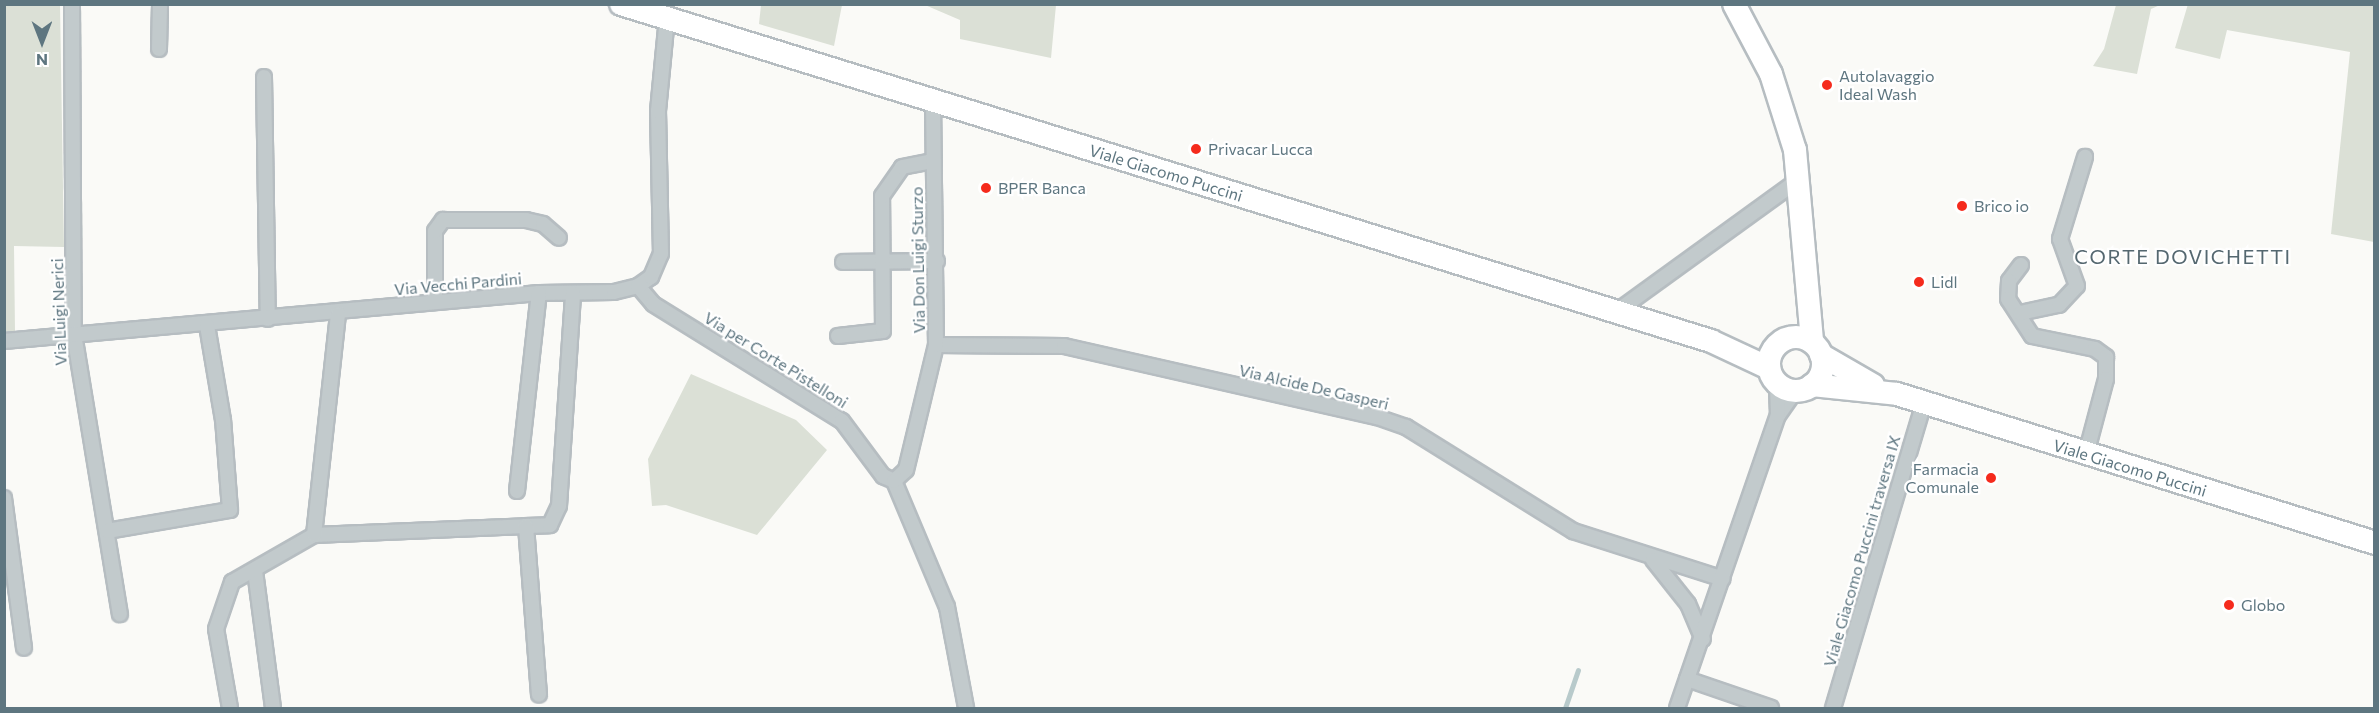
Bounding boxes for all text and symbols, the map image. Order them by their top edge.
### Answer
north arrow [12,12,72,72]
text: N [36,51,48,70]
place label: Autolavaggio Ideal Wash [1839,66,1935,104]
marker: Autolavaggio Ideal Wash [1820,78,1834,92]
place label: Privacar Lucca [1208,139,1313,159]
street label: Viale Giacomo Puccini [1087,141,1245,205]
marker: Privacar Lucca [1189,142,1203,156]
place label: BPER Banca [998,178,1086,198]
marker: BPER Banca [979,181,993,195]
street label: Via Don Luigi Sturzo [907,186,929,334]
place label: Brico io [1974,196,2029,216]
marker: Brico io [1955,199,1969,213]
district label: CORTE DOVICHETTI [2074,244,2292,268]
street label: Via Luigi Nerici [48,258,70,366]
street label: Via Vecchi Pardini [393,269,523,299]
place label: Lidl [1931,272,1958,292]
marker: Lidl [1912,275,1926,289]
street label: Via per Corte Pistelloni [701,308,851,412]
street label: Via Alcide De Gasperi [1237,360,1391,414]
street label: Viale Giacomo Puccini traversa IX [1820,433,1904,669]
street label: Viale Giacomo Puccini [2051,436,2209,500]
place label: Farmacia Comunale [1906,459,1979,497]
marker: Farmacia Comunale [1984,471,1998,485]
place label: Globo [2241,595,2285,615]
marker: Globo [2222,598,2236,612]

